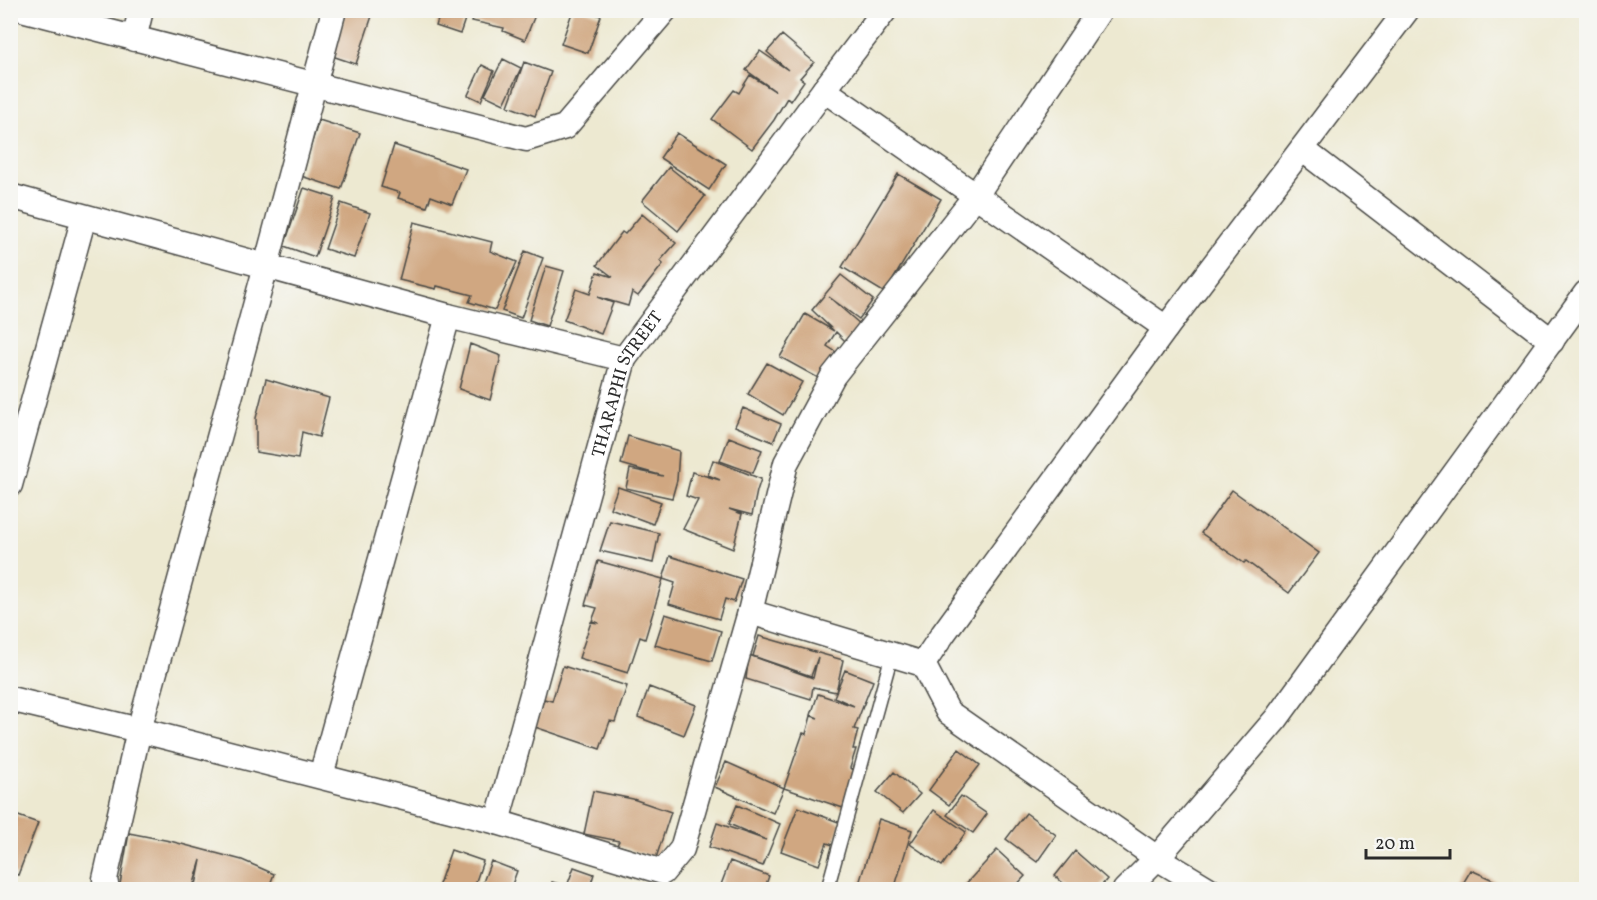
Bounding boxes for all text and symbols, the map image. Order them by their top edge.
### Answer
street label: THARAPHI STREET [587,306,670,461]
scale bar [1366,822,1450,860]
text: 20 m [1375,832,1415,857]

